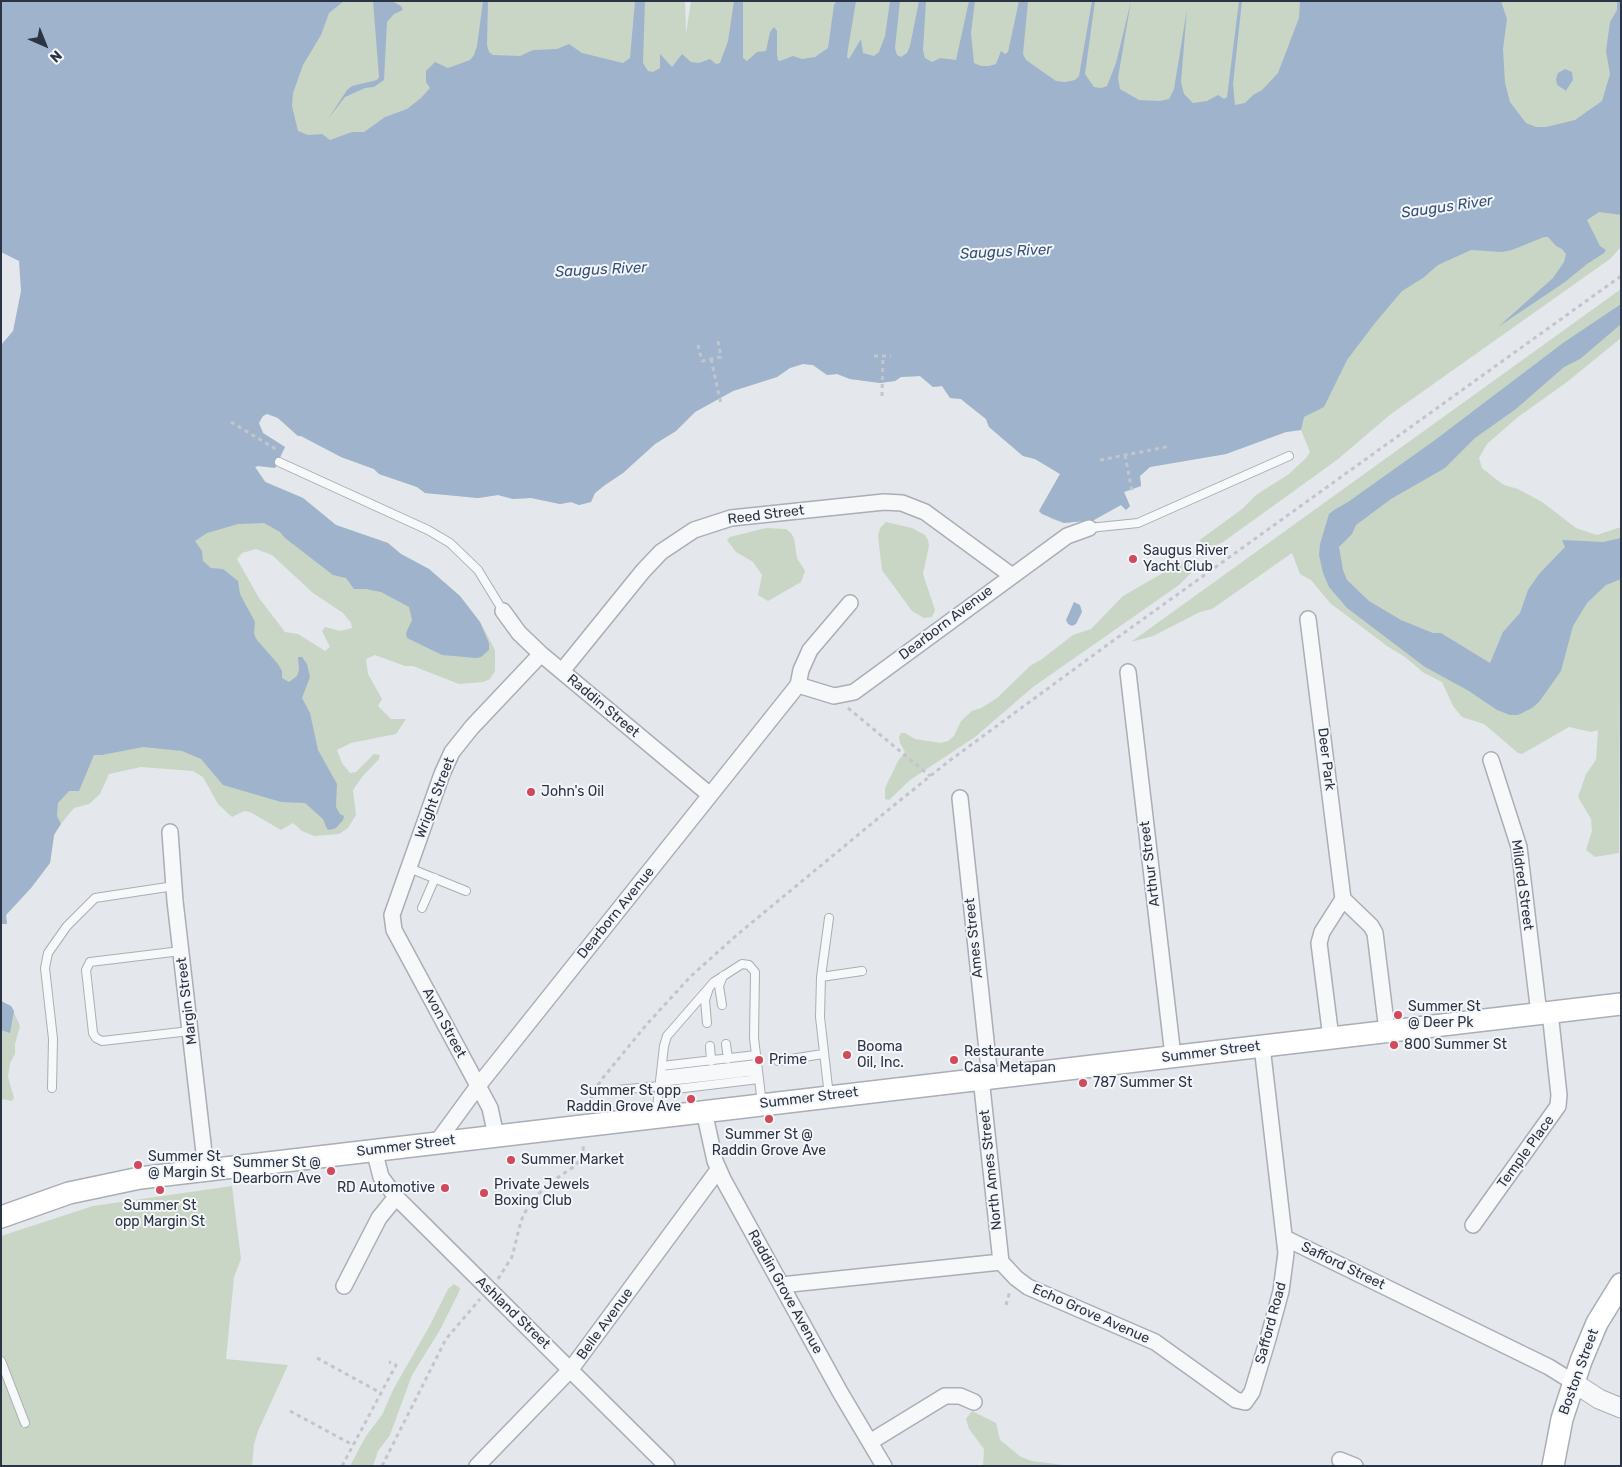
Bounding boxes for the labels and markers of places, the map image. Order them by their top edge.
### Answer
place label: Saugus River Yacht Club [1143,543,1228,576]
marker: Saugus River Yacht Club [1127,553,1139,565]
place label: John's Oil [541,784,604,800]
marker: John's Oil [525,786,537,798]
place label: Summer St @ Deer Pk [1408,999,1481,1032]
marker: Summer St @ Deer Pk [1392,1009,1404,1021]
place label: 800 Summer St [1404,1037,1507,1053]
place label: Booma Oil, Inc. [857,1039,904,1072]
marker: 800 Summer St [1388,1039,1400,1051]
place label: Restaurante Casa Metapan [964,1044,1056,1076]
marker: Booma Oil, Inc. [841,1049,853,1061]
place label: Prime [769,1052,807,1068]
marker: Prime [753,1054,765,1066]
marker: Restaurante Casa Metapan [948,1054,960,1066]
place label: 787 Summer St [1093,1075,1192,1091]
marker: 787 Summer St [1077,1077,1089,1089]
place label: Summer St opp Raddin Grove Ave [567,1083,681,1116]
marker: Summer St opp Raddin Grove Ave [685,1093,697,1105]
marker: Summer St @ Raddin Grove Ave [763,1113,775,1125]
place label: Summer St @ Raddin Grove Ave [712,1127,826,1160]
place label: Summer St @ Margin St [148,1149,225,1182]
place label: Summer Market [521,1152,624,1168]
marker: Summer Market [505,1154,517,1166]
place label: Summer St @ Dearborn Ave [233,1155,321,1188]
marker: Summer St @ Margin St [132,1159,144,1171]
marker: Summer St @ Dearborn Ave [325,1165,337,1177]
place label: Private Jewels Boxing Club [494,1177,590,1210]
place label: RD Automotive [337,1180,435,1196]
marker: RD Automotive [439,1182,451,1194]
marker: Summer St opp Margin St [154,1184,166,1196]
marker: Private Jewels Boxing Club [478,1187,490,1199]
place label: Summer St opp Margin St [115,1198,205,1230]

